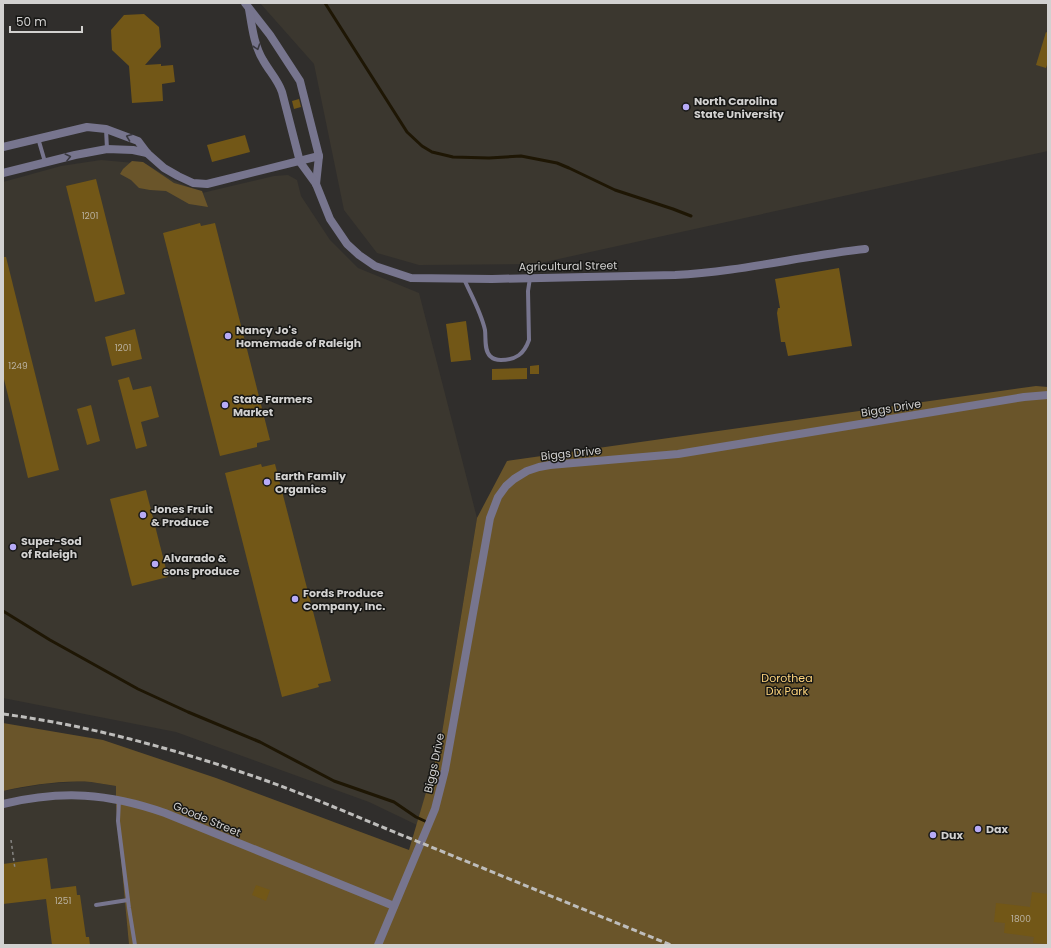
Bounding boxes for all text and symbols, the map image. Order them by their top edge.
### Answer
scale bar [10,8,82,34]
text: 50 m [16,13,47,30]
one-way arrow [253,44,261,51]
place label: North Carolina State University [694,93,784,122]
marker: North Carolina State University [681,102,691,112]
one-way arrow [126,133,133,141]
one-way arrow [65,153,71,161]
house number: 1201 [82,210,98,222]
street label: Agricultural Street [519,257,617,275]
place label: Nancy Jo's Homemade of Raleigh [236,322,361,351]
marker: Nancy Jo's Homemade of Raleigh [223,331,233,341]
house number: 1201 [115,342,131,354]
house number: 1249 [8,360,28,372]
place label: State Farmers Market [233,391,313,420]
street label: Biggs Drive [860,395,922,421]
marker: State Farmers Market [220,400,230,410]
street label: Biggs Drive [540,442,602,464]
place label: Earth Family Organics [275,468,346,497]
marker: Earth Family Organics [262,477,272,487]
place label: Jones Fruit & Produce [151,501,213,530]
marker: Jones Fruit & Produce [138,510,148,520]
place label: Super-Sod of Raleigh [21,533,82,562]
marker: Super-Sod of Raleigh [8,542,18,552]
place label: Alvarado & sons produce [163,550,240,579]
marker: Alvarado & sons produce [150,559,160,569]
place label: Fords Produce Company, Inc. [303,585,385,614]
marker: Fords Produce Company, Inc. [290,594,300,604]
park label: Dorothea Dix Park [761,670,813,699]
street label: Biggs Drive [420,732,448,794]
street label: Goode Street [171,798,243,840]
place label: Dax [986,821,1008,837]
marker: Dax [973,824,983,834]
place label: Dux [941,827,963,843]
marker: Dux [928,830,938,840]
house number: 1251 [55,895,71,907]
house number: 1800 [1011,913,1031,925]

